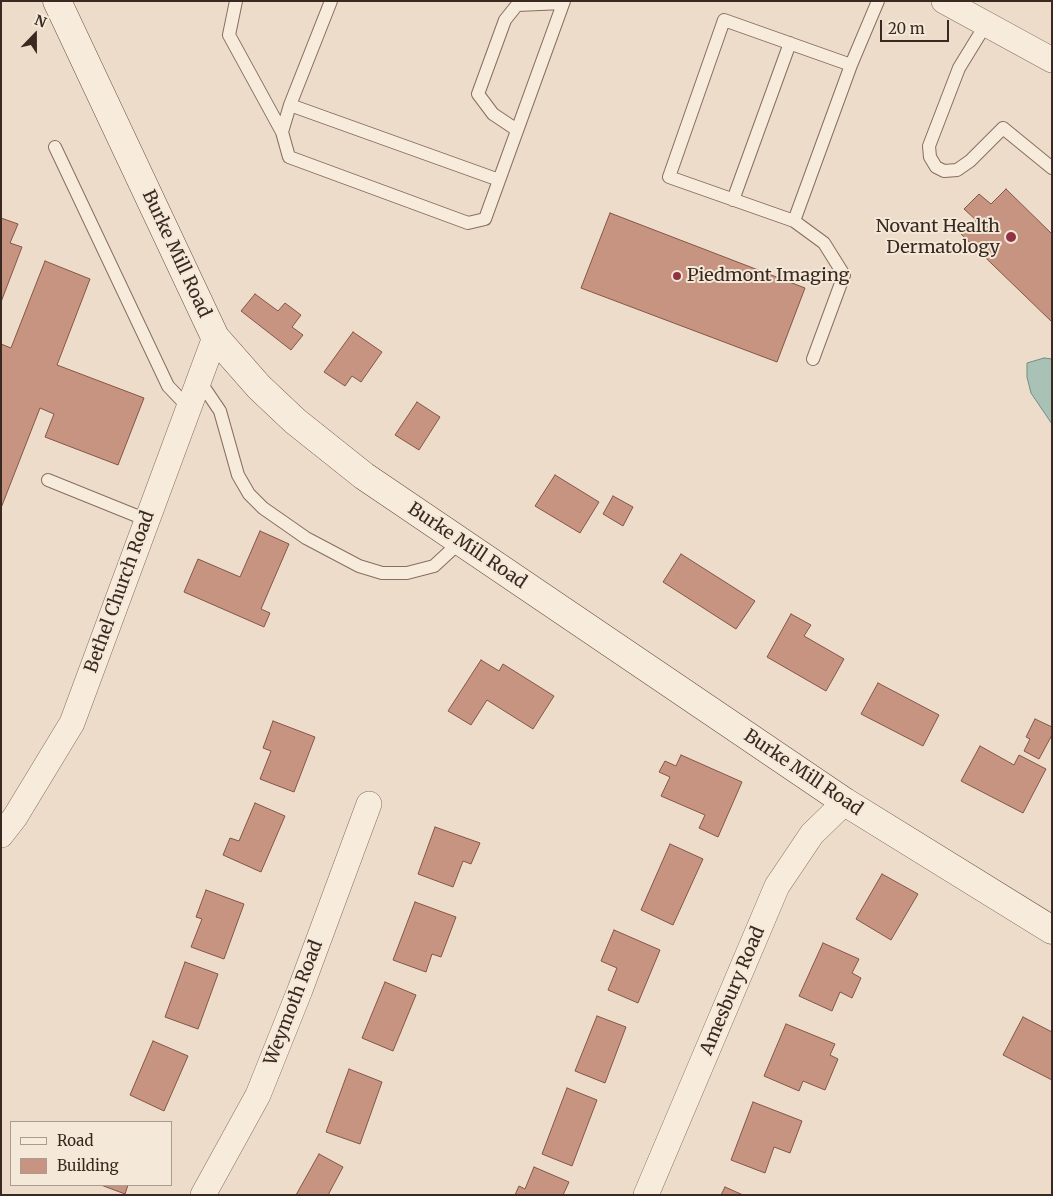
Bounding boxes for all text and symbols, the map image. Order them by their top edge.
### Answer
north arrow [10,10,60,60]
scale bar [883,10,952,42]
text: N [32,11,49,32]
text: 20 m [888,19,925,38]
street label: Burke Mill Road [137,187,215,321]
place label: Novant Health Dermatology [876,216,1000,258]
marker: Novant Health Dermatology [1004,230,1018,244]
place label: Piedmont Imaging [687,265,850,287]
marker: Piedmont Imaging [671,270,683,282]
street label: Burke Mill Road [404,498,530,594]
street label: Bethel Church Road [81,508,159,676]
street label: Burke Mill Road [740,725,866,821]
street label: Amesbury Road [696,923,770,1059]
street label: Weymoth Road [260,937,328,1069]
legend [10,1121,172,1186]
text: Road [57,1131,93,1150]
text: Building [57,1156,119,1175]

